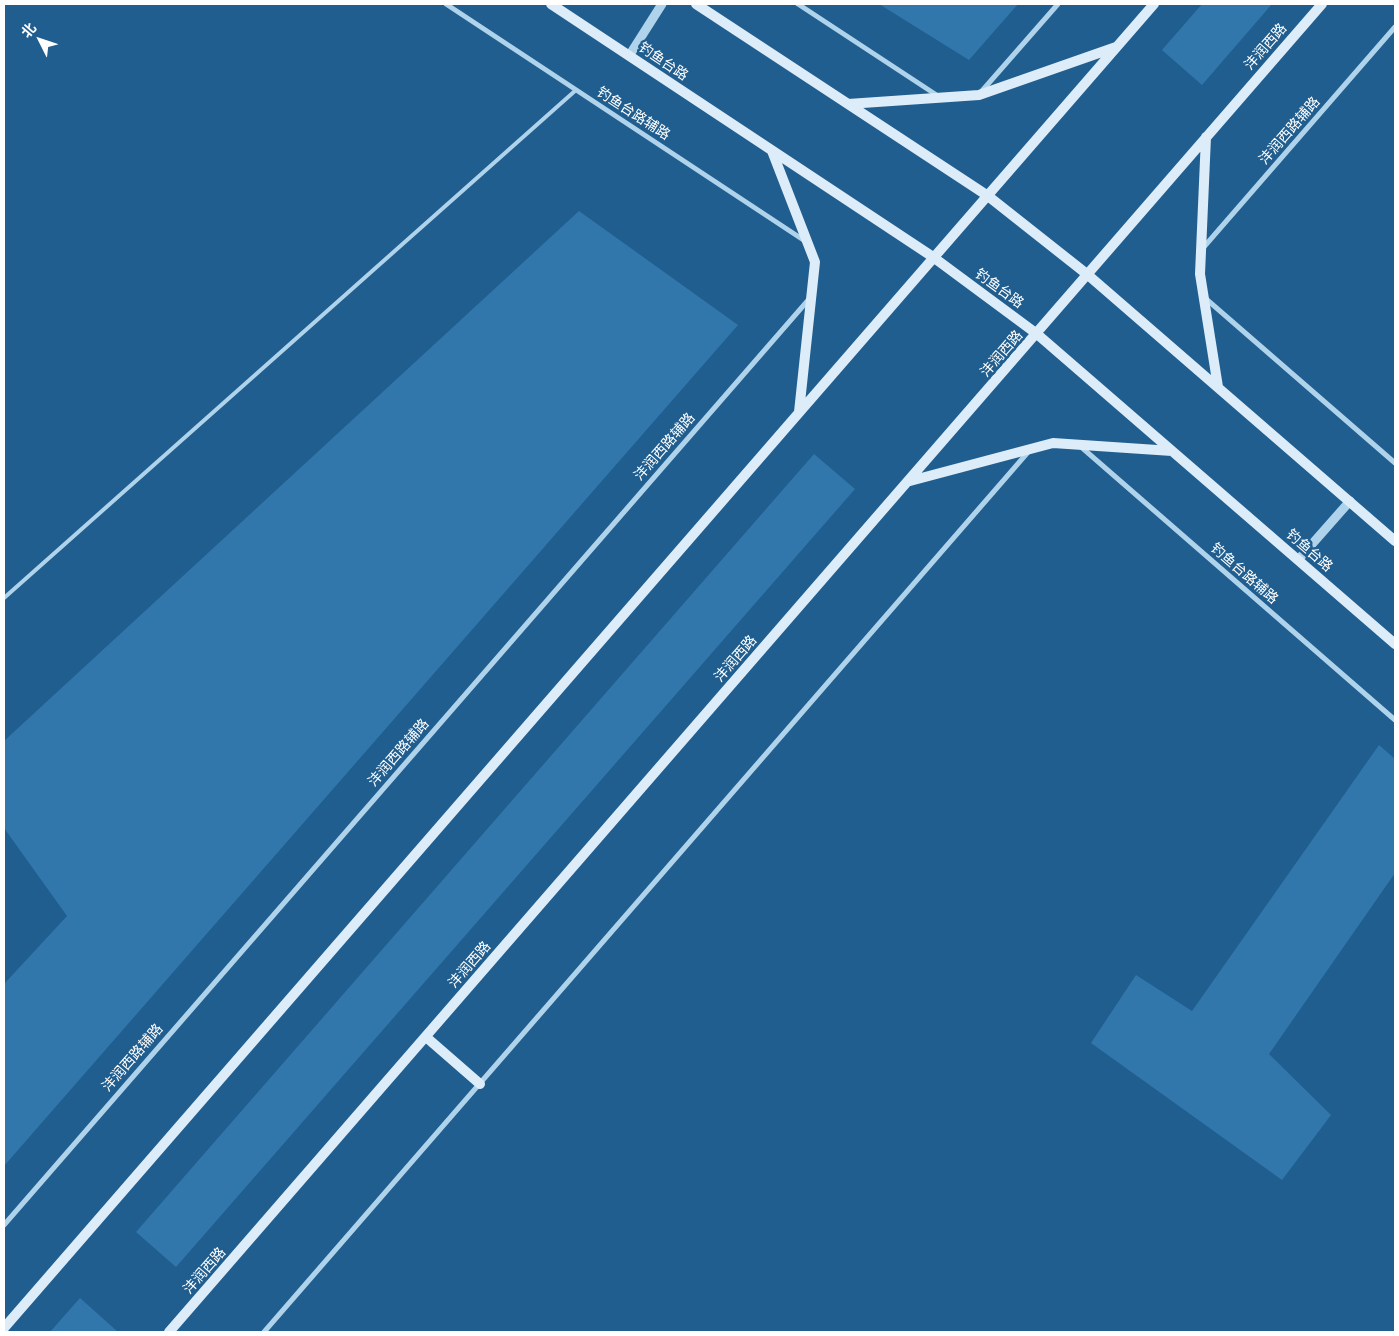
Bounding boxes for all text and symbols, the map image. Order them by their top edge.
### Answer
north arrow [15,15,65,65]
text: 北 [18,20,39,41]
street label: 沣润西路 [1241,20,1291,74]
street label: 钓鱼台路 [635,39,691,85]
street label: 钓鱼台路辅路 [593,84,673,144]
street label: 沣润西路辅路 [1256,94,1324,168]
street label: 钓鱼台路 [971,266,1027,312]
street label: 沣润西路 [977,327,1027,381]
street label: 沣润西路辅路 [631,410,699,484]
street label: 钓鱼台路 [1282,526,1336,576]
street label: 钓鱼台路辅路 [1207,540,1281,608]
street label: 沣润西路 [711,632,761,686]
street label: 沣润西路辅路 [365,716,433,790]
street label: 沣润西路 [445,938,495,992]
street label: 沣润西路辅路 [99,1021,167,1095]
street label: 沣润西路 [180,1244,230,1298]

